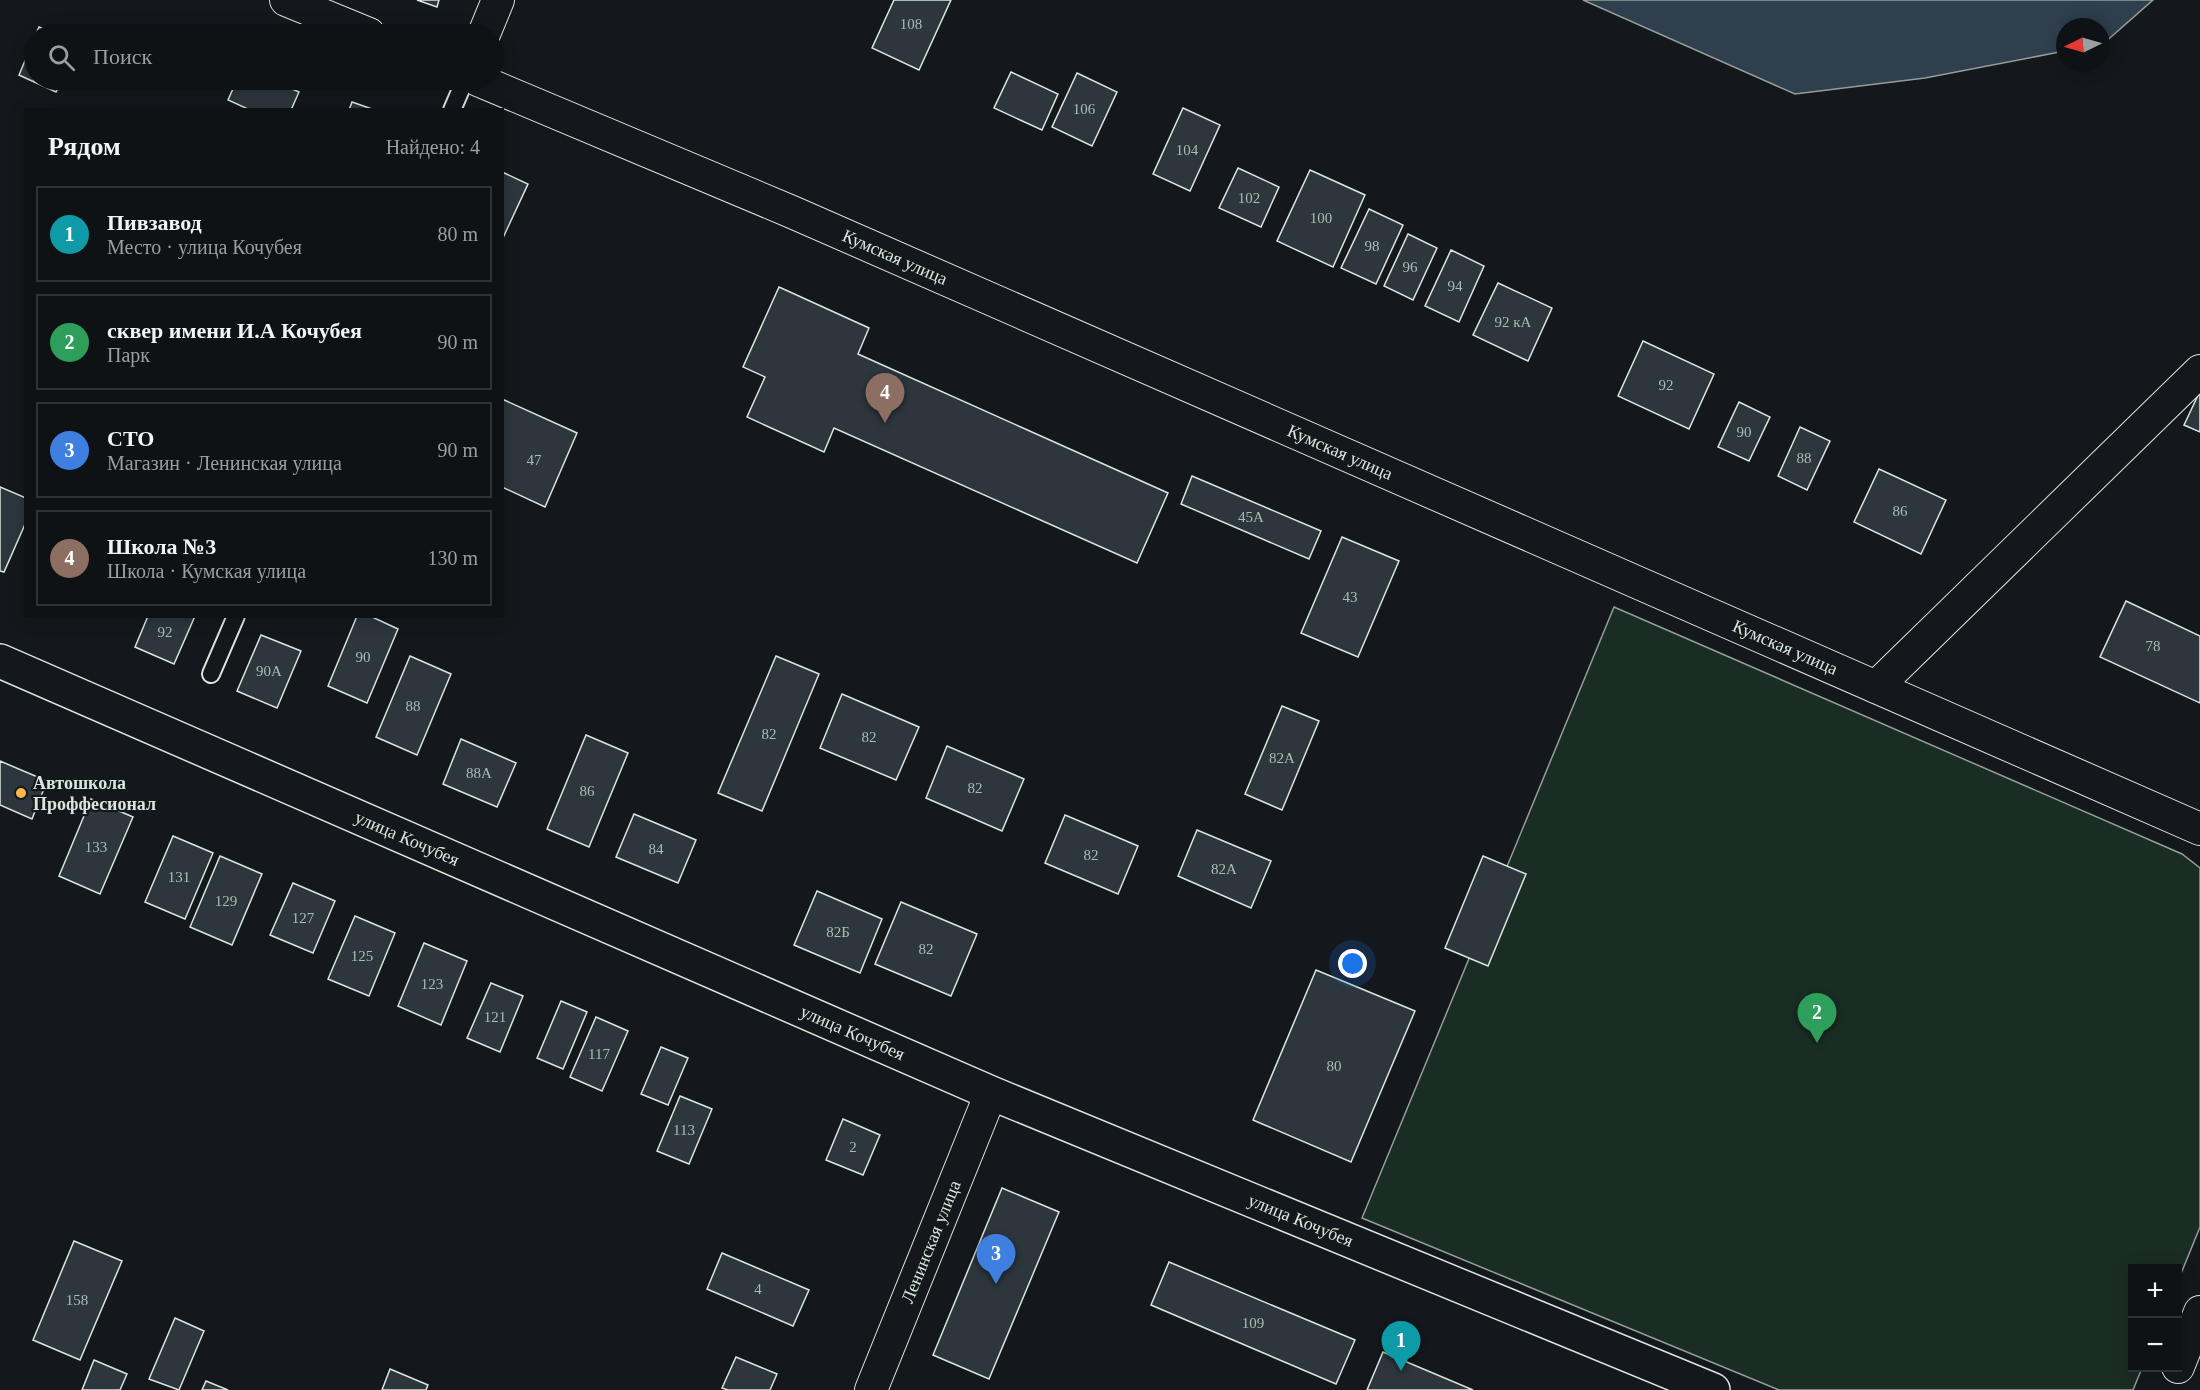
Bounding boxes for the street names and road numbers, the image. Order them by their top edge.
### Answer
street label: Кумская улица [839,225,950,289]
street label: Кумская улица [1285,420,1396,484]
street label: Кумская улица [1730,615,1841,679]
street label: улица Кочубея [352,807,462,870]
street label: улица Кочубея [797,1001,908,1064]
street label: Ленинская улица [897,1177,965,1306]
street label: улица Кочубея [1245,1190,1356,1251]

